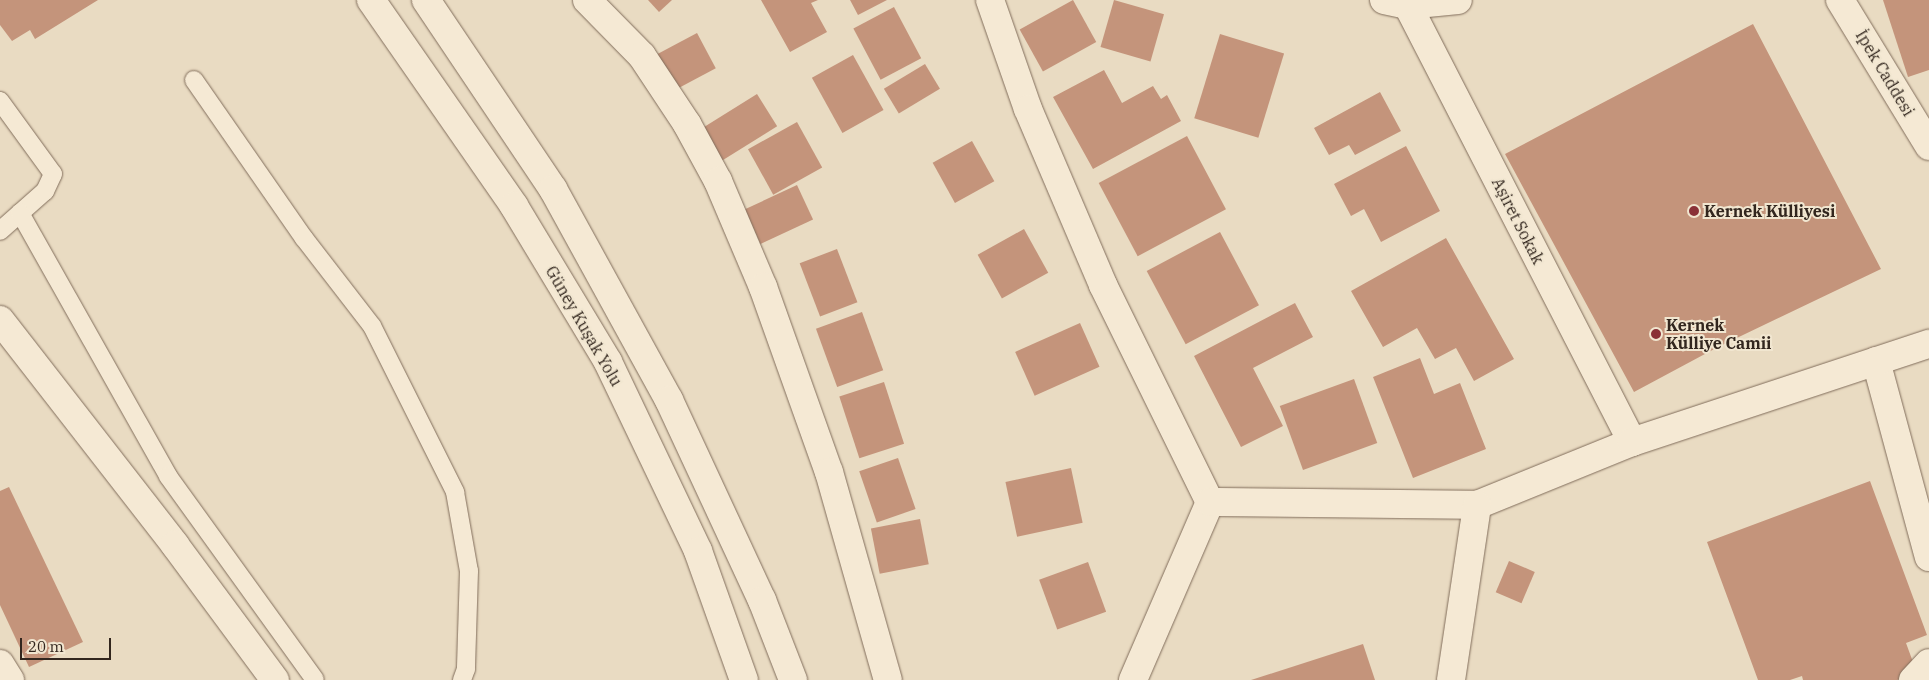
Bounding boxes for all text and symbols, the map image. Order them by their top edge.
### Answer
street label: İpek Caddesi [1852,26,1918,120]
street label: Aşiret Sokak [1488,174,1548,268]
place label: Kernek Külliyesi [1704,201,1835,221]
marker: Kernek Külliyesi [1688,205,1700,217]
street label: Güney Kuşak Yolu [542,262,626,390]
place label: Kernek Külliye Camii [1666,315,1771,353]
marker: Kernek Külliye Camii [1650,328,1662,340]
scale bar [22,628,114,660]
text: 20 m [28,637,64,656]

